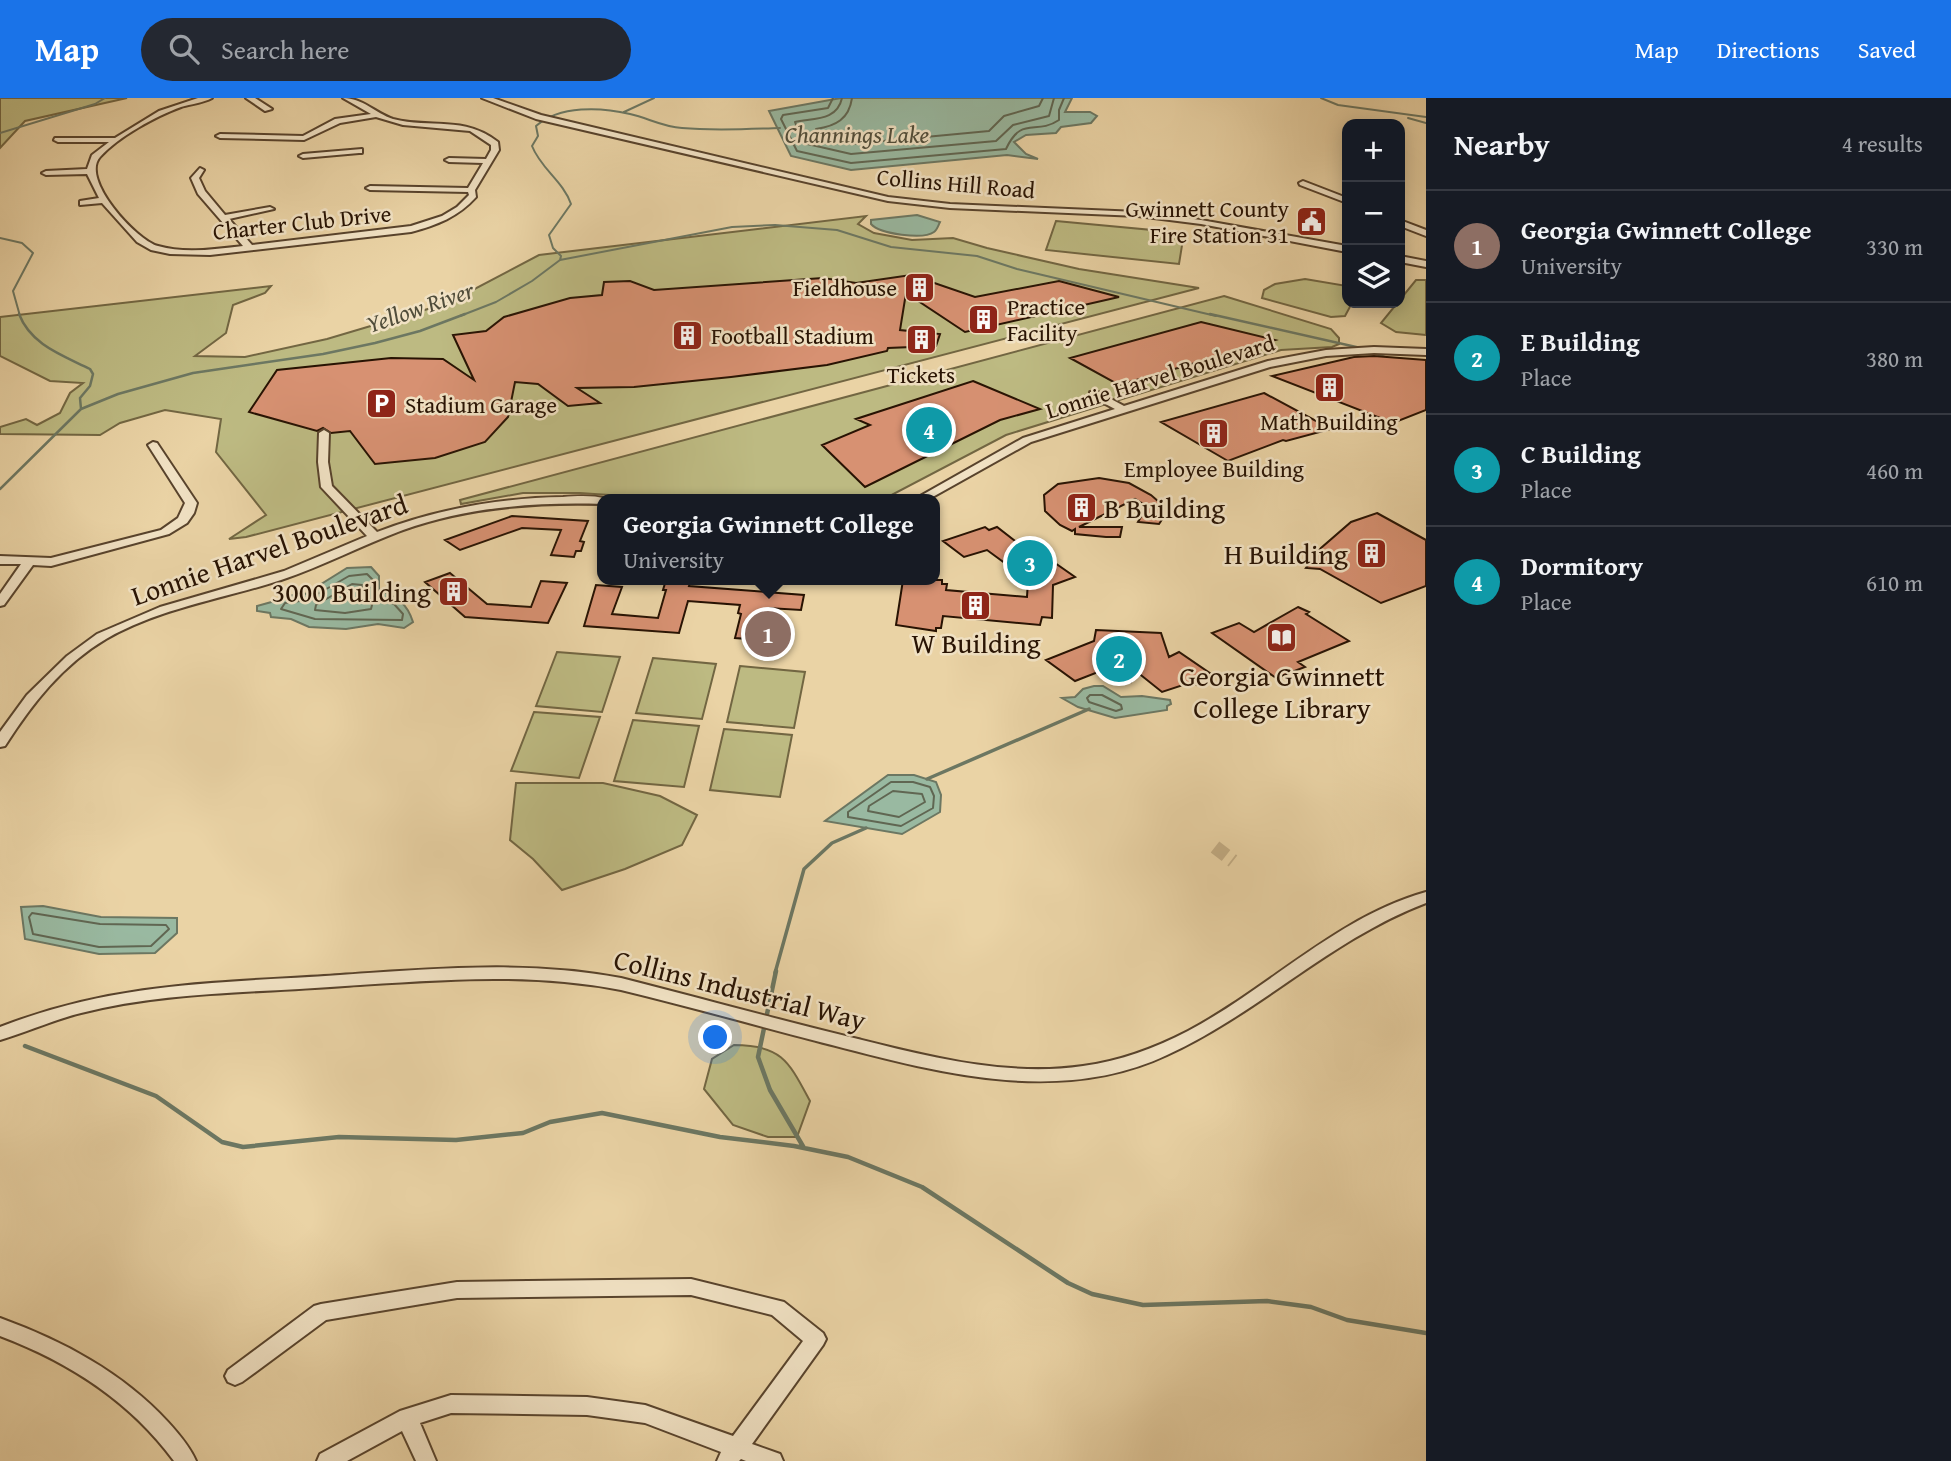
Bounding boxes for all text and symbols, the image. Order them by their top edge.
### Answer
search box [141,18,631,81]
text: Map [35,25,99,73]
icon: search [165,30,203,68]
text: Search here [221,30,349,69]
text: Map [1635,32,1679,67]
text: Directions [1717,32,1820,67]
text: Saved [1858,32,1916,67]
water label: Channings Lake [785,117,930,152]
map controls [1342,119,1405,308]
button: + [1342,119,1405,182]
text: Nearby [1454,122,1550,166]
text: 4 results [1842,127,1923,160]
street label: Collins Hill Road [876,160,1037,206]
button: − [1342,182,1405,245]
place label: Gwinnett County Fire Station 31 [1126,192,1290,251]
street label: Charter Club Drive [211,196,393,248]
public building icon: Gwinnett County Fire Station 31 [1295,204,1329,238]
text: Georgia Gwinnett College [1521,210,1812,249]
text: 1 [1471,230,1483,263]
text: 330 m [1866,230,1923,263]
button: layers [1342,245,1405,308]
text: University [1521,249,1622,282]
building icon: Fieldhouse [903,270,937,304]
place label: Fieldhouse [793,271,897,304]
water label: Yellow River [361,272,480,342]
place label: Practice Facility [1007,290,1085,349]
building icon: Practice Facility [967,302,1001,336]
building icon: Football Stadium [671,318,705,352]
place label: Football Stadium [711,319,874,352]
text: E Building [1521,322,1640,361]
building icon: Tickets [904,323,938,357]
street label: Lonnie Harvel Boulevard [1041,325,1279,427]
text: 2 [1471,342,1483,375]
text: 380 m [1866,342,1923,375]
place label: Tickets [887,358,955,391]
text: Place [1521,361,1572,394]
building icon: Math Building [1312,370,1346,404]
parking icon: Stadium Garage [365,387,399,421]
place label: Stadium Garage [405,388,557,421]
pin: 4 [906,404,952,456]
place label: Math Building [1260,405,1398,438]
building icon: Employee Building [1197,417,1231,451]
text: C Building [1521,434,1641,473]
place label: Employee Building [1124,452,1305,485]
text: 3 [1471,454,1483,487]
text: 460 m [1866,454,1923,487]
text: Place [1521,473,1572,506]
street label: Lonnie Harvel Boulevard [125,482,413,616]
place label: B Building [1104,487,1225,528]
building icon: B Building [1064,490,1098,524]
popup [597,494,940,585]
text: Georgia Gwinnett College [623,504,914,543]
place label: H Building [1224,533,1348,574]
building icon: H Building [1354,536,1388,570]
pin: 3 [1007,537,1053,589]
text: University [623,543,724,576]
text: Dormitory [1521,546,1643,585]
text: 4 [1471,566,1483,599]
text: 610 m [1866,566,1923,599]
place label: 3000 Building [272,571,431,612]
building icon: 3000 Building [437,574,471,608]
text: Place [1521,585,1572,618]
building icon: W Building [959,588,993,622]
pin: 1 [745,608,791,660]
library icon: Georgia Gwinnett College Library [1265,621,1299,655]
place label: W Building [911,622,1041,663]
pin: 2 [1096,633,1142,685]
place label: Georgia Gwinnett College Library [1179,655,1385,728]
street label: Collins Industrial Way [610,938,870,1040]
your location [698,1020,732,1054]

